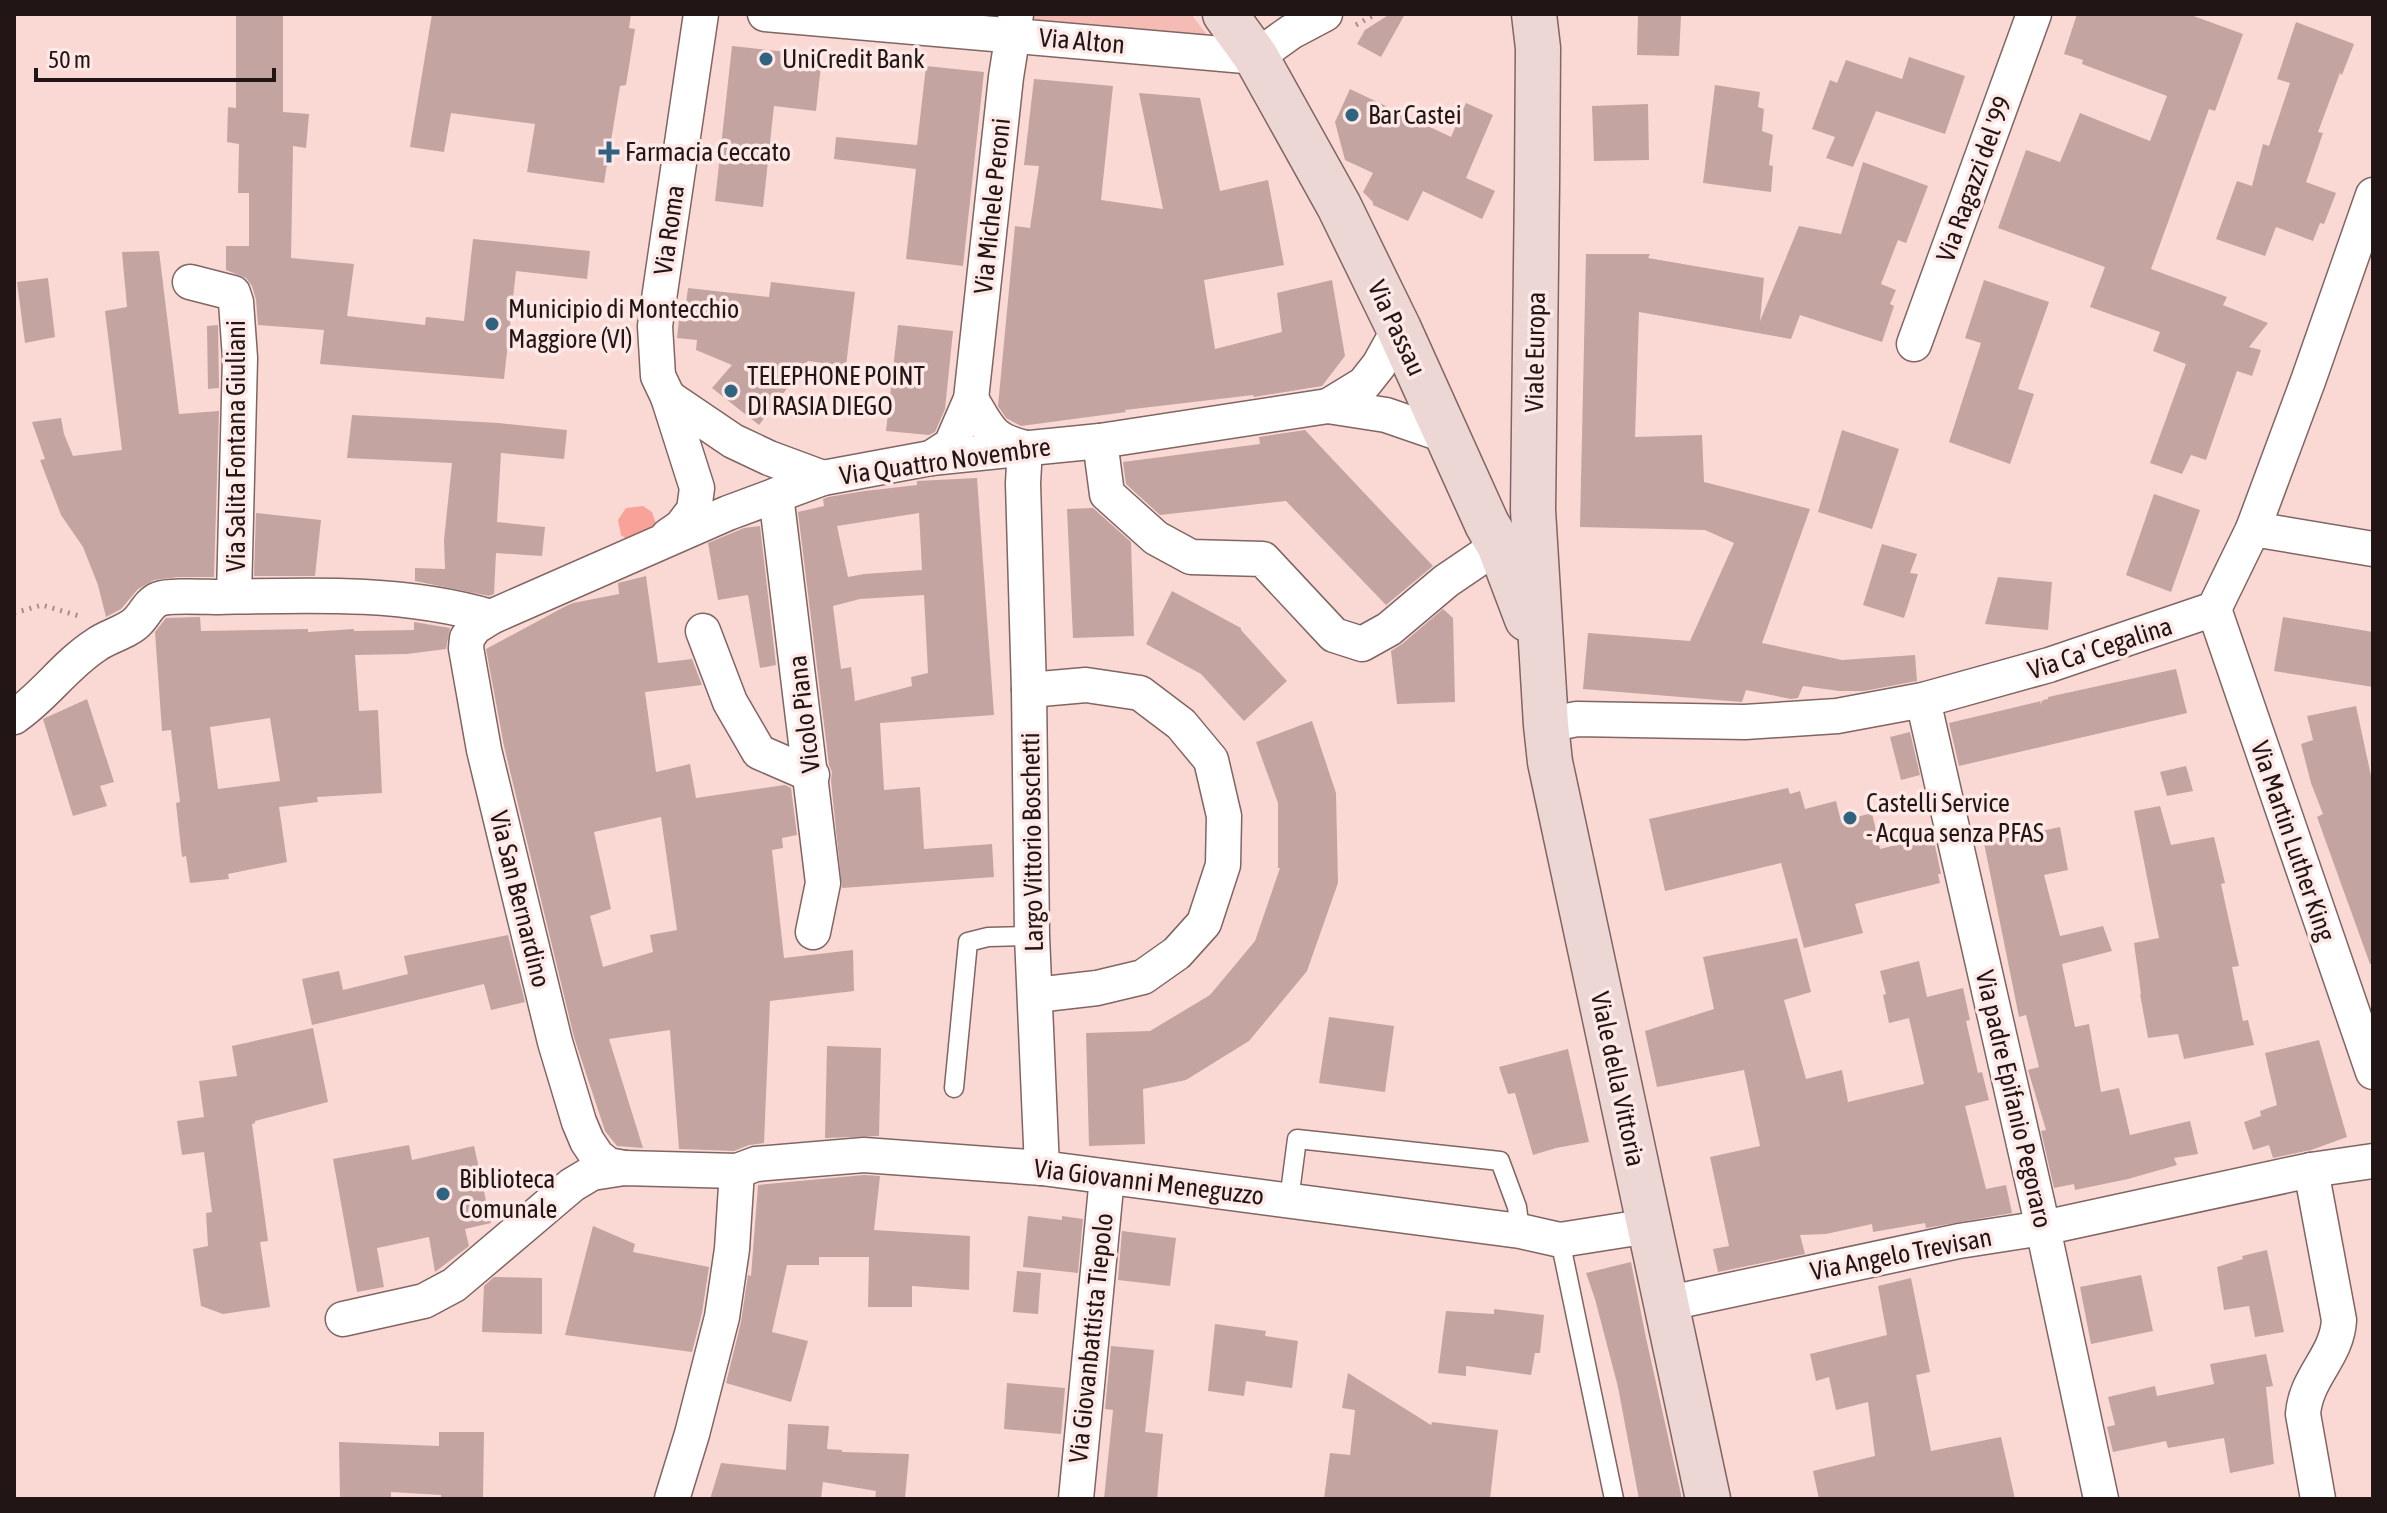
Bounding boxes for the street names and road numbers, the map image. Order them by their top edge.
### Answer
street label: Via Alton [1038,22,1126,60]
street label: Via Ragazzi del '99 [1930,92,2018,266]
street label: Via Michele Peroni [968,117,1016,295]
street label: Via Roma [648,183,690,277]
street label: Via Passau [1362,276,1432,380]
street label: Viale Europa [1519,291,1551,413]
street label: Via Salita Fontana Giuliani [221,320,251,572]
street label: Via Quattro Novembre [838,431,1052,491]
street label: Via Ca' Cegalina [2024,611,2176,685]
street label: Vicolo Piana [782,654,826,774]
street label: Largo Vittorio Boschetti [1015,732,1049,952]
street label: Via Martin Luther King [2245,737,2342,946]
street label: Via San Bernardino [484,808,556,990]
street label: Via padre Epifanio Pegoraro [1970,967,2058,1231]
street label: Viale della Vittoria [1585,989,1651,1169]
street label: Via Giovanni Meneguzzo [1032,1153,1266,1211]
street label: Via Giovanbattista Tiepolo [1063,1212,1119,1464]
street label: Via Angelo Trevisan [1808,1222,1994,1286]

